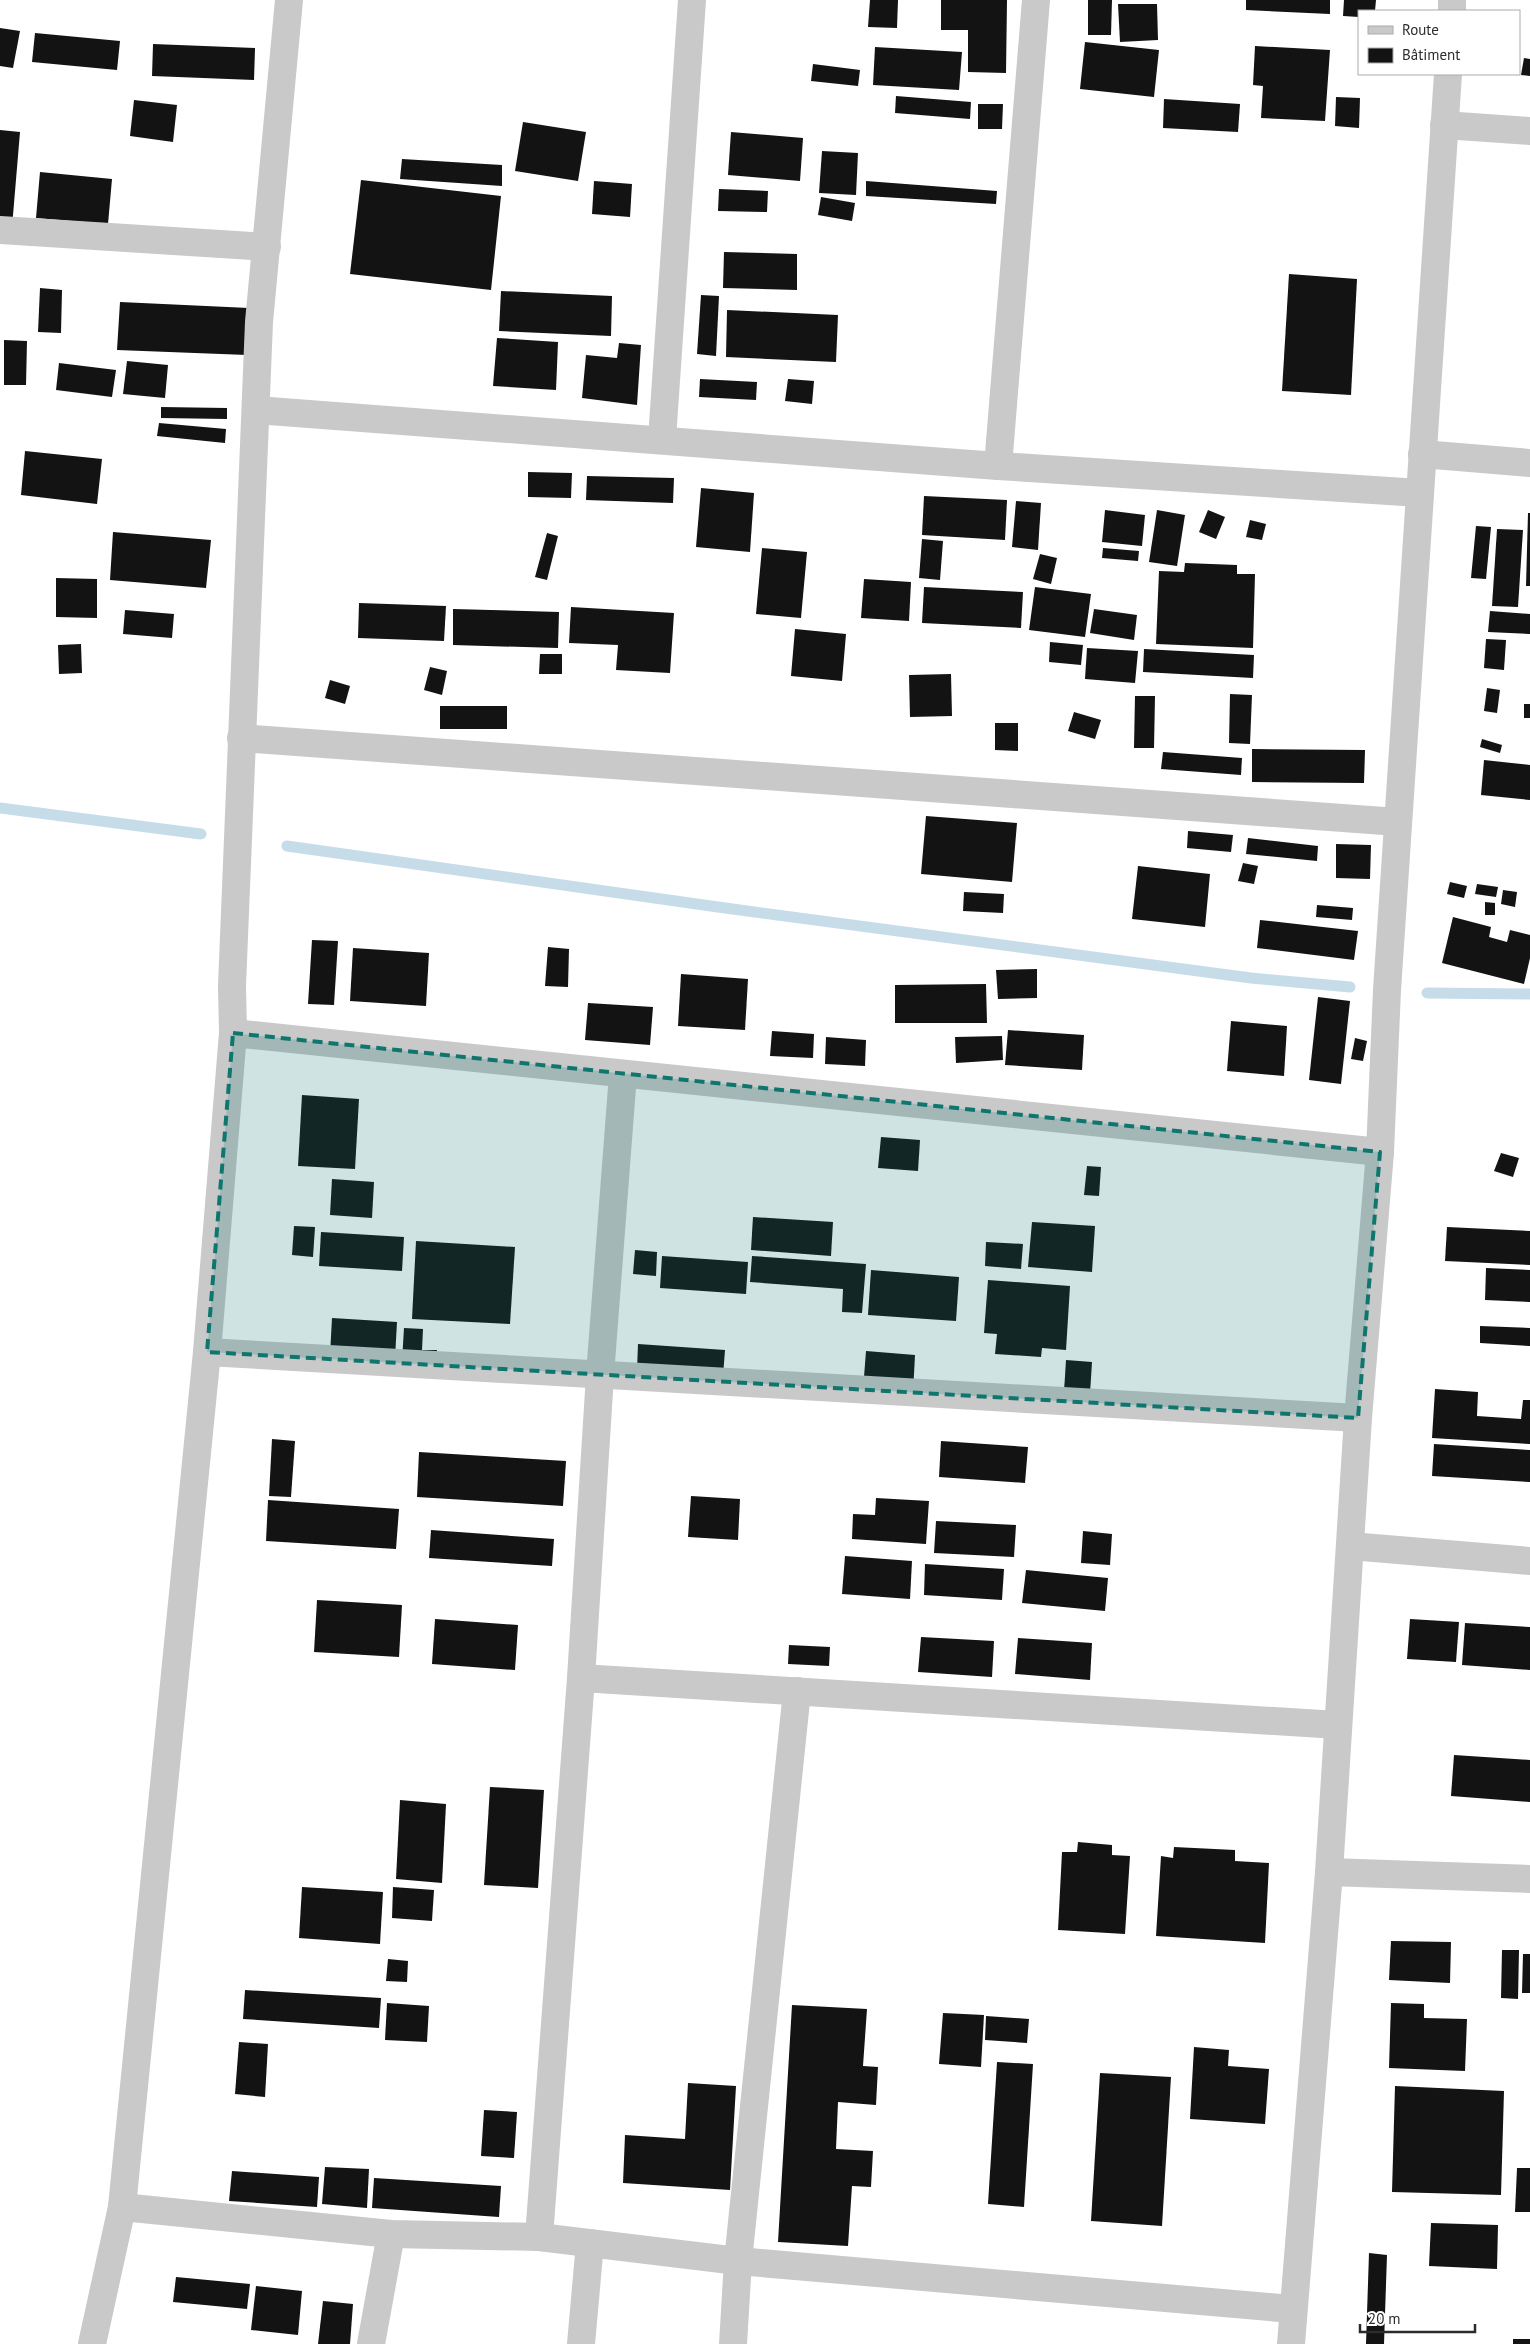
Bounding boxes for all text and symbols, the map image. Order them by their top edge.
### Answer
legend [1358,10,1520,75]
text: Route [1402,20,1439,39]
text: Bâtiment [1402,45,1460,64]
scale bar [1360,2302,1475,2334]
text: 20 m [1368,2309,1401,2328]

